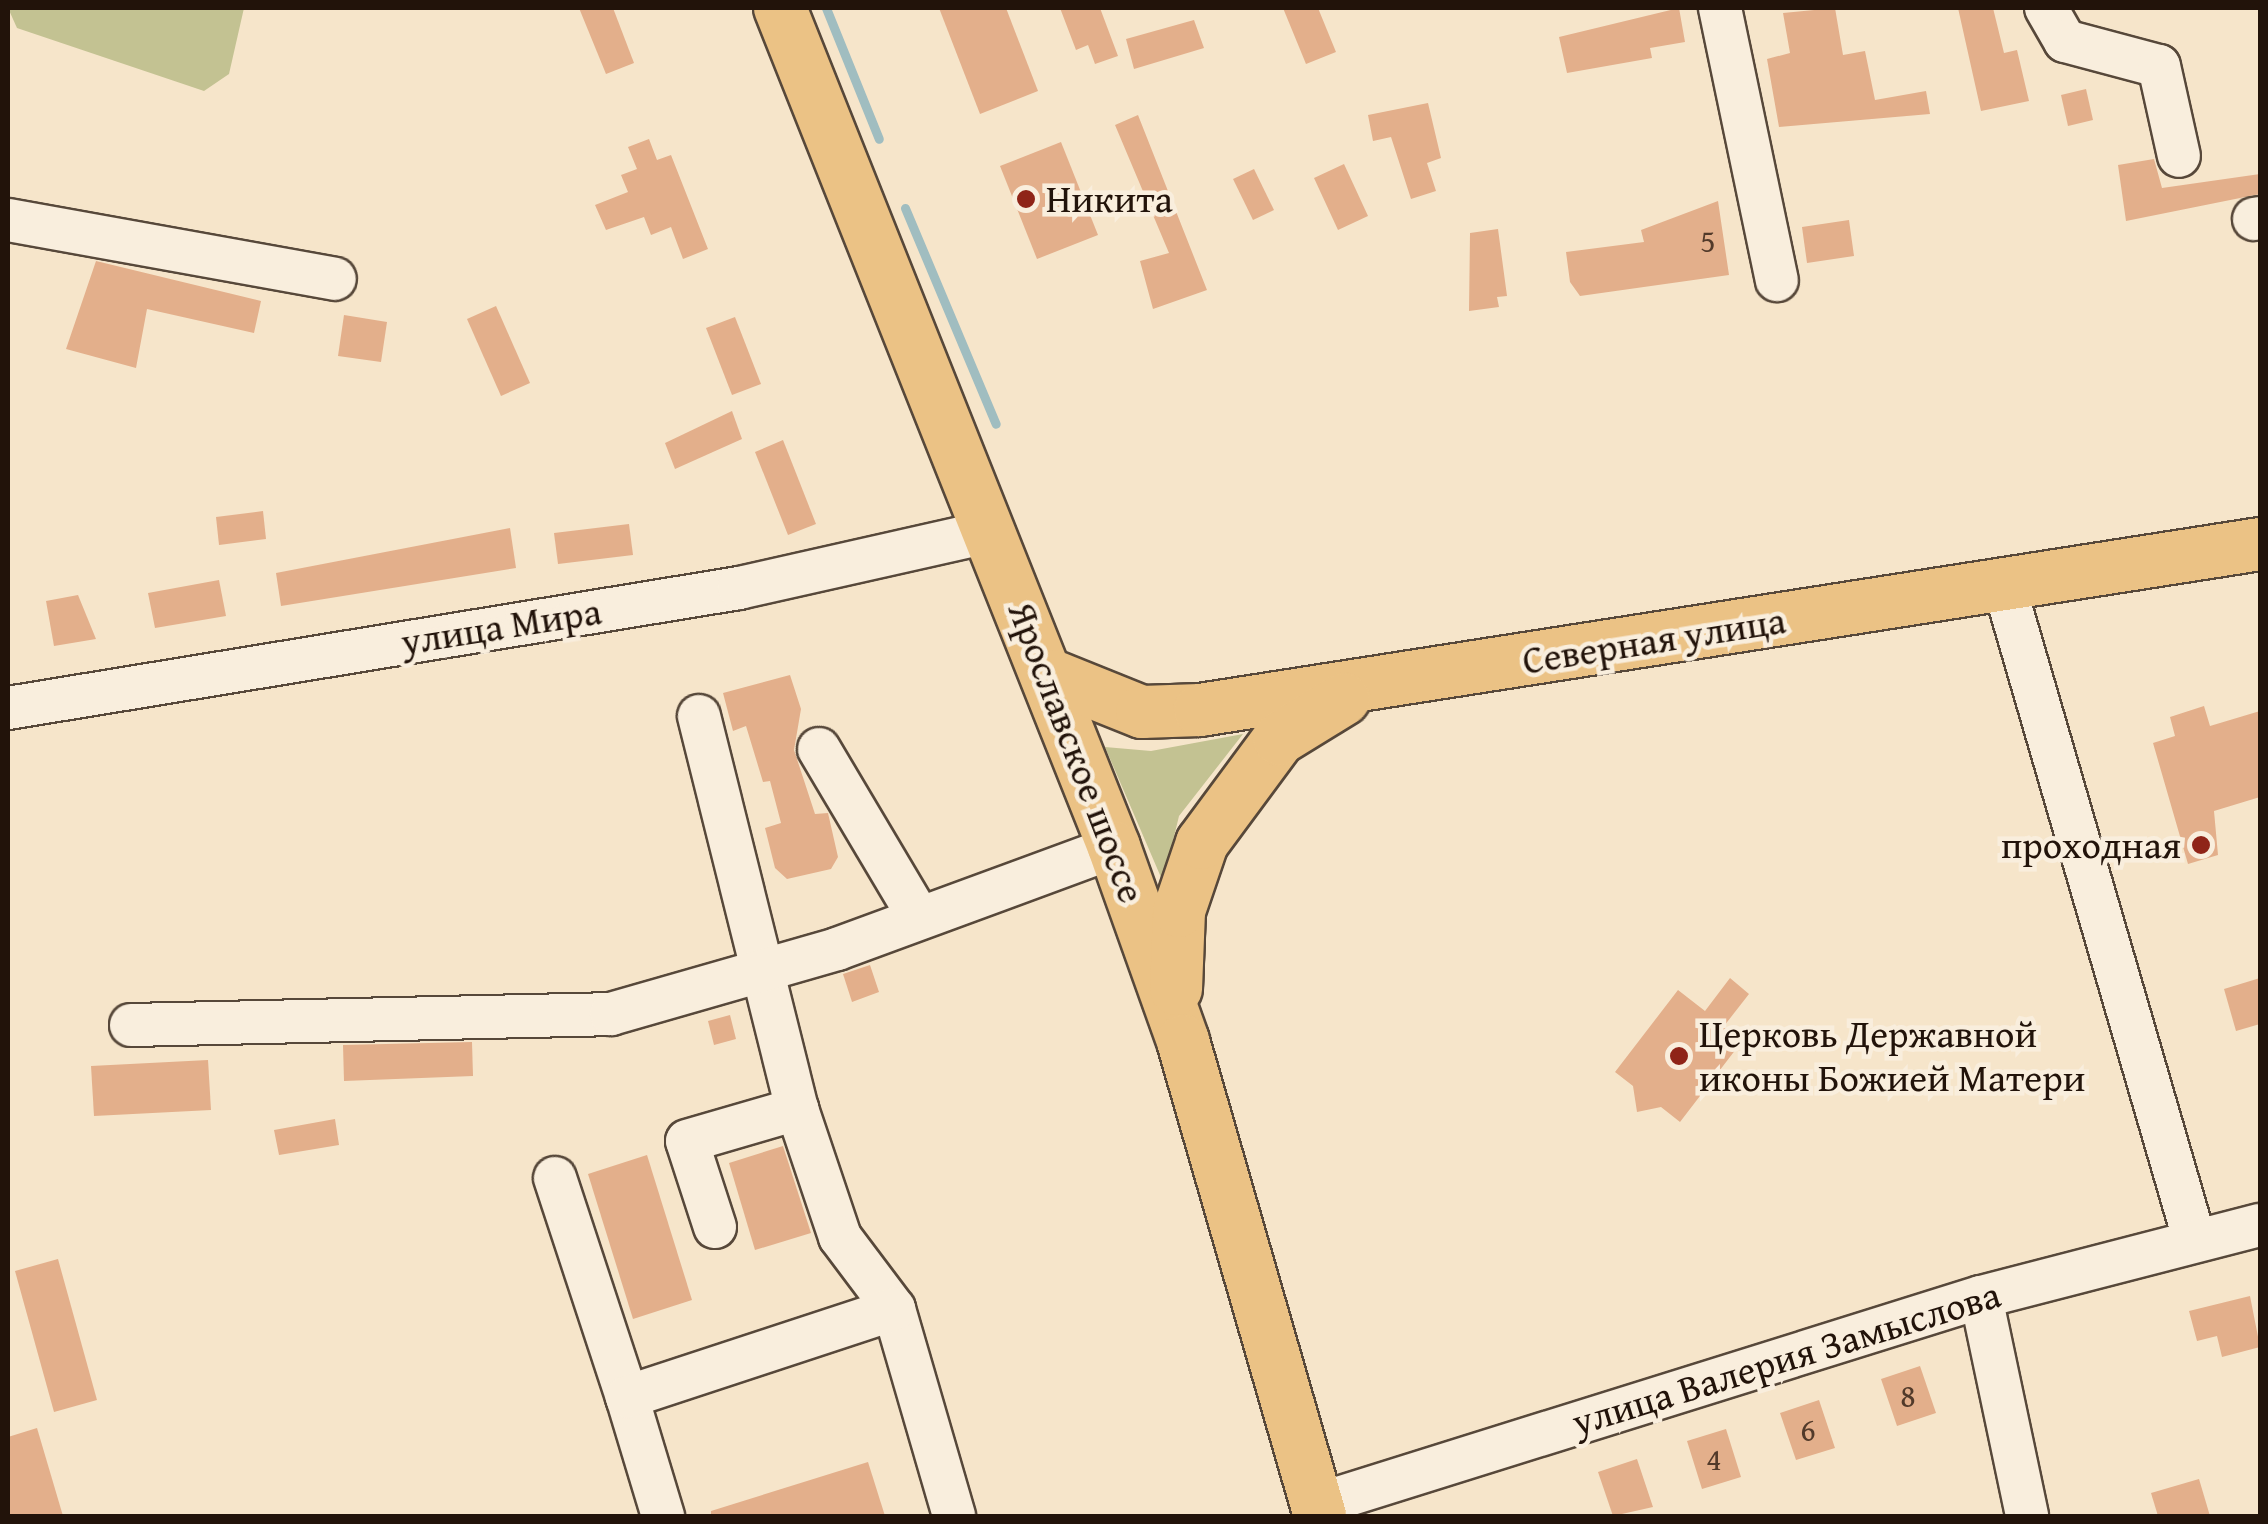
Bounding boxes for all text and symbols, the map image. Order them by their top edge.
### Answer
place label: Никита [1046,176,1173,222]
marker: Никита [1015,188,1037,210]
house number: 5 [1700,222,1716,260]
street label: улица Мира [398,588,604,664]
street label: Ярославское шоссе [999,595,1155,909]
street label: Северная улица [1519,597,1789,683]
place label: проходная [2001,822,2181,868]
marker: проходная [2190,834,2212,856]
place label: Церковь Державной иконы Божией Матери [1699,1011,2085,1100]
marker: Церковь Державной иконы Божией Матери [1668,1045,1690,1067]
street label: улица Валерия Замыслова [1566,1271,2006,1445]
house number: 8 [1900,1377,1916,1415]
house number: 6 [1800,1411,1816,1449]
house number: 4 [1706,1440,1722,1478]

